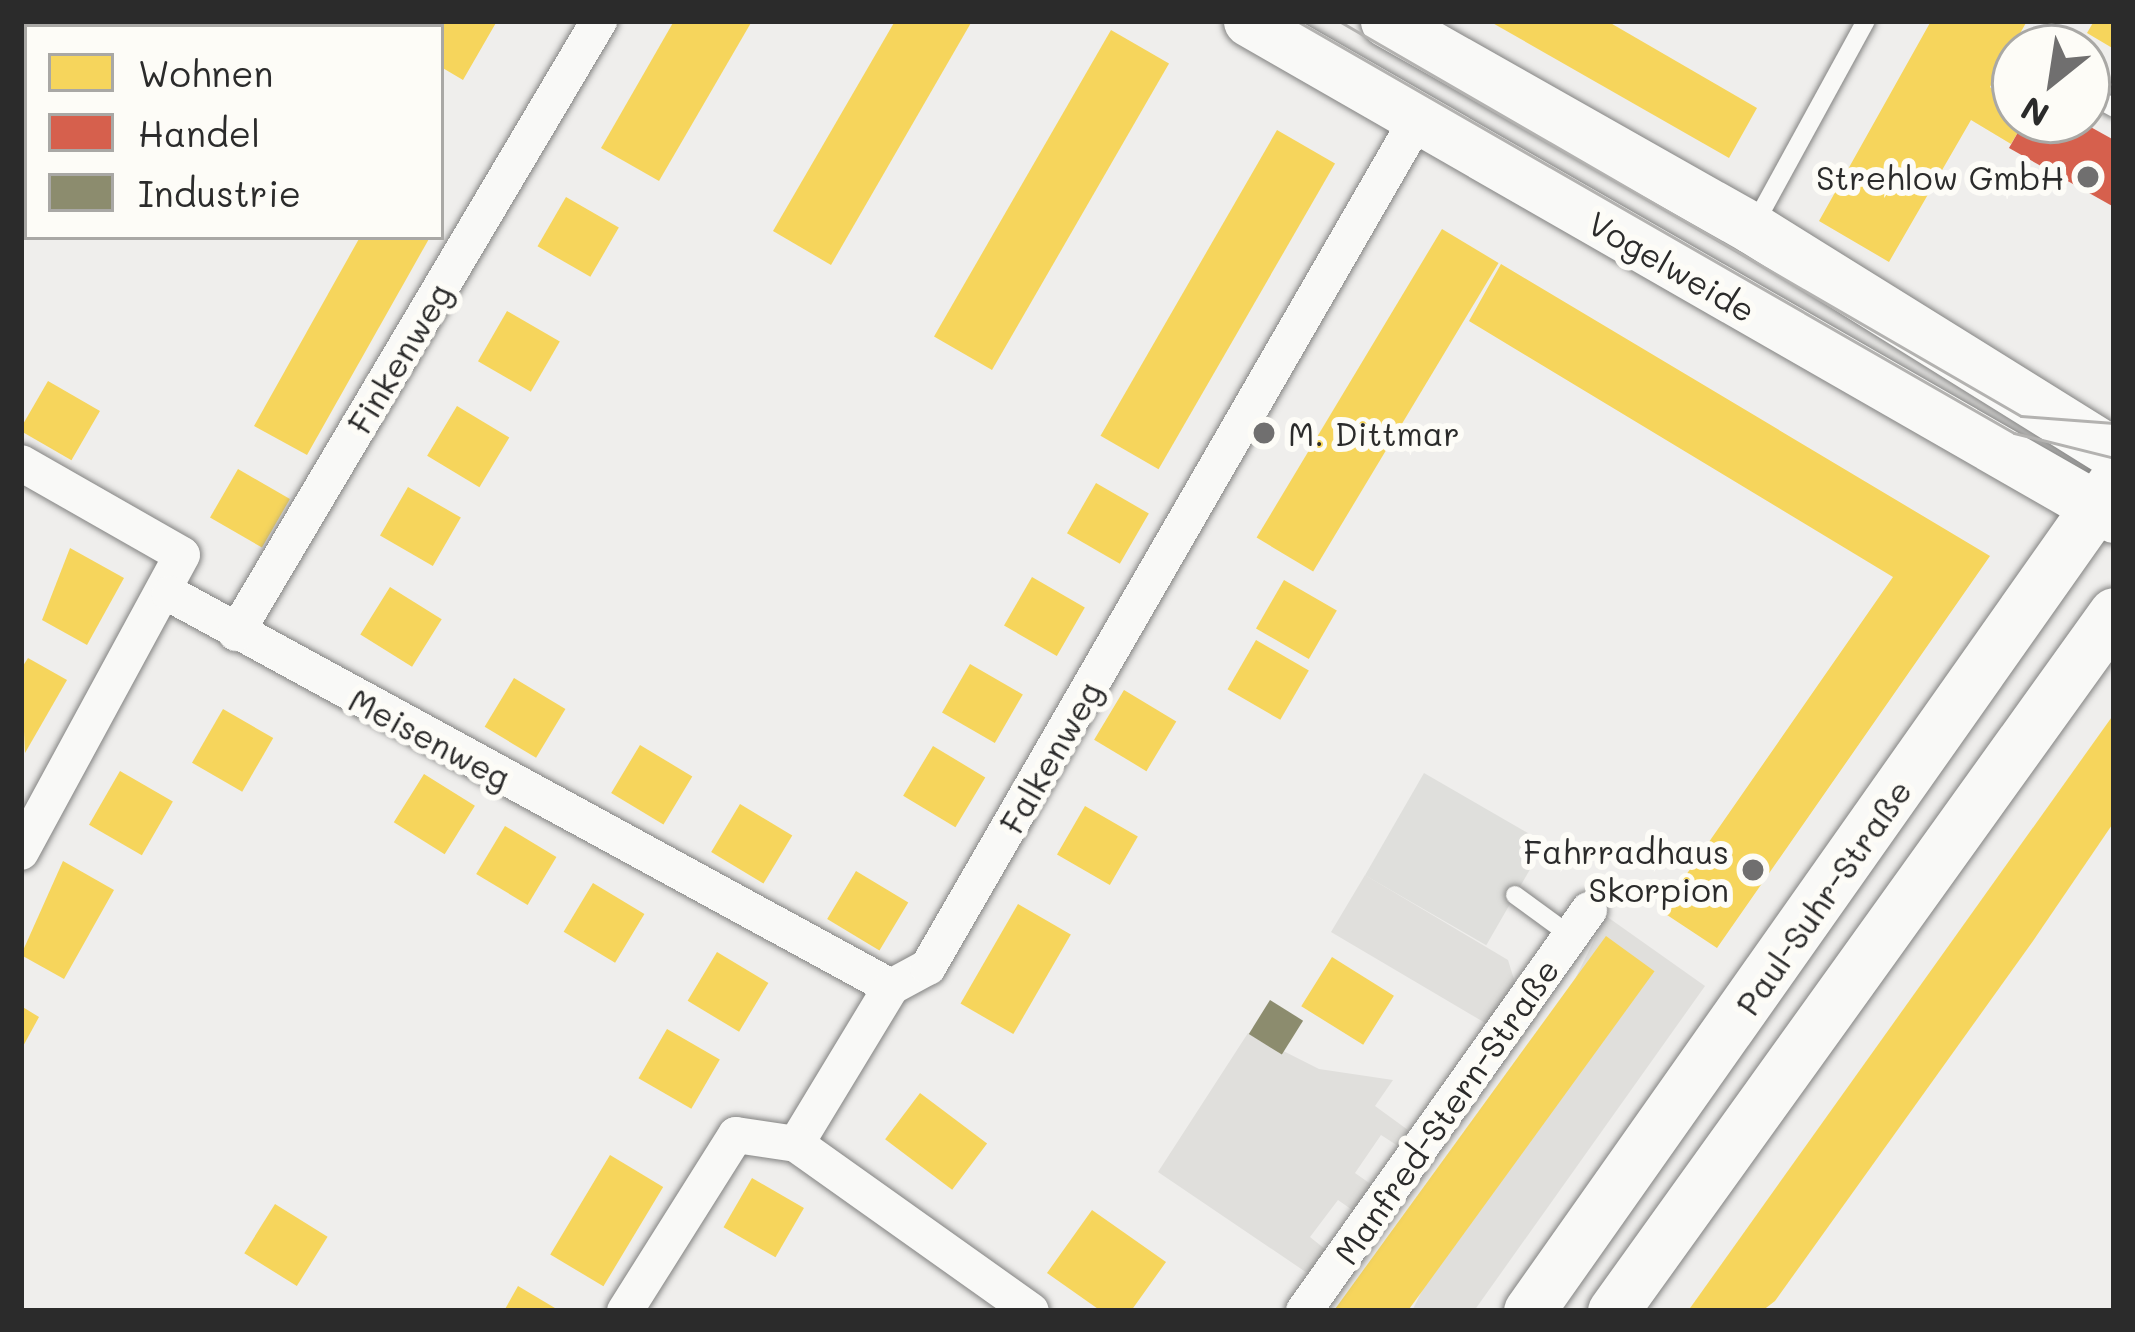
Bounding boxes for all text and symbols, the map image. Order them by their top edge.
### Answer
legend [24,24,444,240]
north arrow [1991,24,2111,144]
text: Wohnen [138,49,273,96]
text: N [2013,88,2056,138]
text: Handel [138,109,260,156]
place label: Strehlow GmbH [1816,157,2064,197]
marker: Strehlow GmbH [2075,164,2101,190]
text: Industrie [138,169,301,216]
street label: Vogelweide [1582,202,1762,330]
street label: Finkenweg [339,276,459,440]
place label: M. Dittmar [1288,413,1460,453]
marker: M. Dittmar [1251,420,1277,446]
street label: Falkenweg [991,674,1109,840]
street label: Meisenweg [343,679,517,797]
street label: Paul-Suhr-Straße [1727,772,1919,1022]
place label: Fahrradhaus Skorpion [1524,831,1729,909]
marker: Fahrradhaus Skorpion [1740,857,1766,883]
street label: Manfred-Stern-Straße [1325,951,1567,1271]

